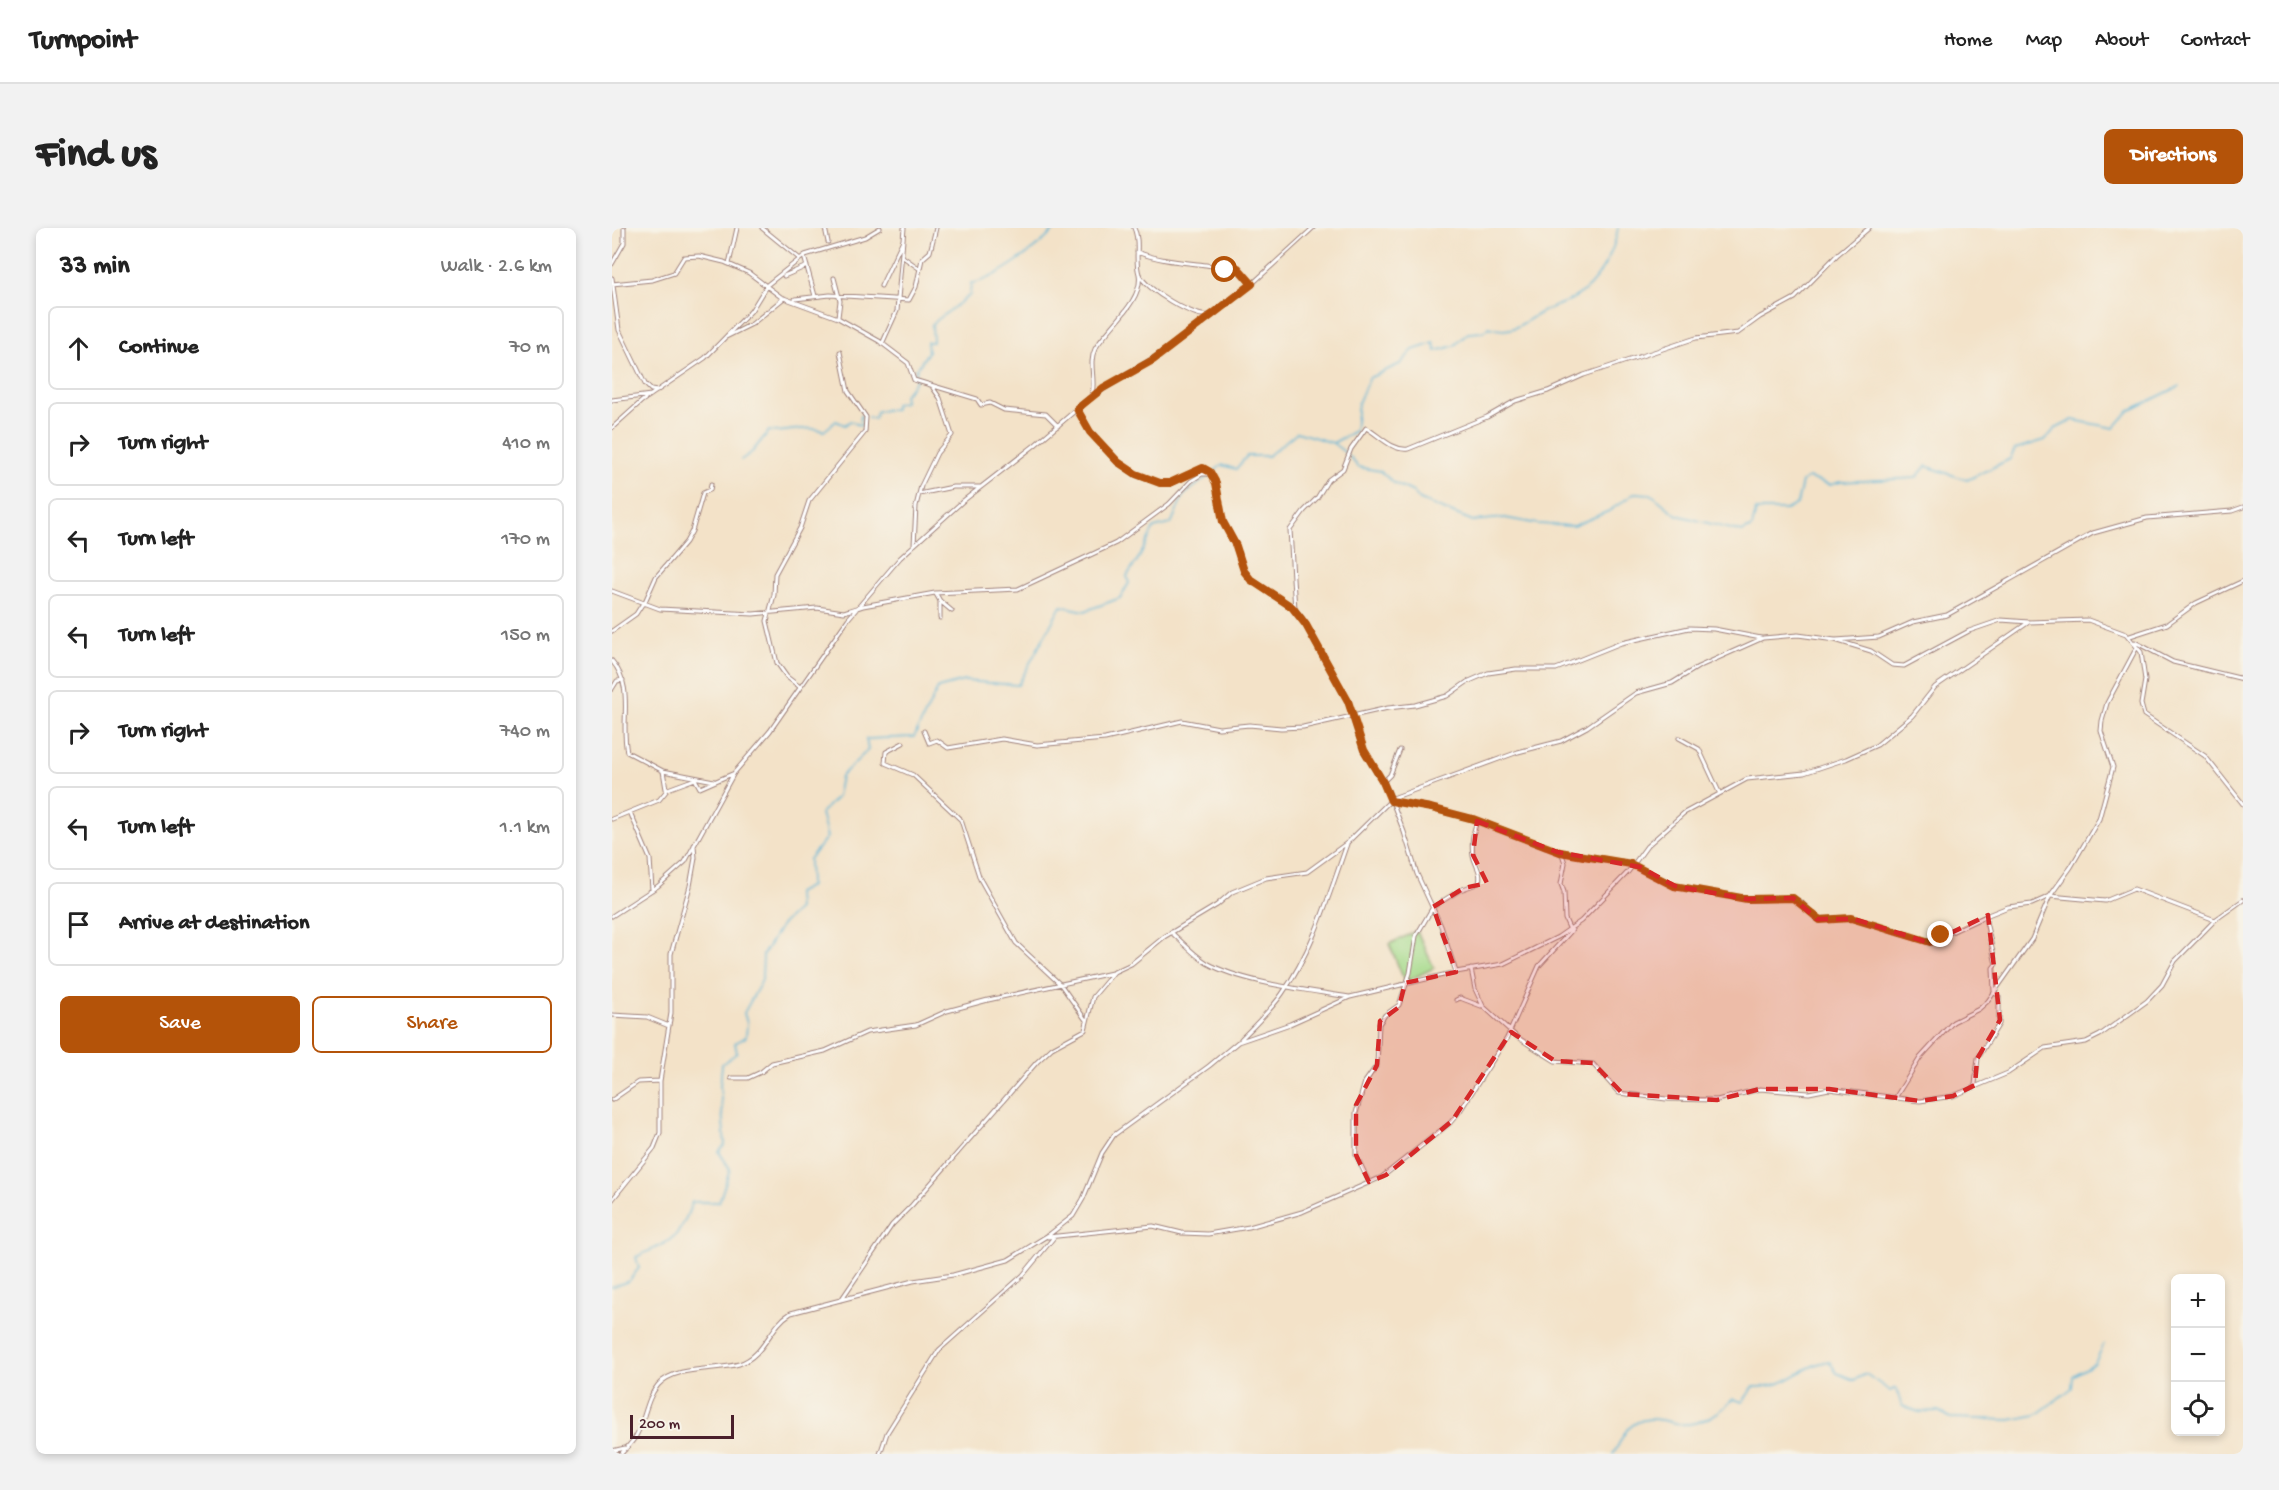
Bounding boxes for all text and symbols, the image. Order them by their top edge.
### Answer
text: Turnpoint [30,25,136,58]
text: Home [1944,29,1992,54]
text: Map [2025,29,2062,54]
text: About [2095,29,2148,54]
text: Contact [2181,29,2249,54]
button: Directions [2104,129,2243,184]
text: Find us [36,132,156,181]
text: 33 min [60,252,130,283]
text: Walk · 2.6 km [441,256,552,279]
route start [1211,256,1237,282]
icon: ahead [62,332,95,365]
text: Continue [119,335,199,361]
text: 70 m [509,337,550,360]
icon: right [62,428,95,461]
text: Turn right [119,431,207,457]
text: 410 m [502,433,550,456]
icon: left [62,524,95,557]
text: Turn left [119,527,193,553]
text: 170 m [501,529,550,552]
icon: left [62,620,95,653]
text: Turn left [119,623,193,649]
text: 150 m [501,625,550,648]
icon: right [62,716,95,749]
text: Turn right [119,719,207,745]
text: 740 m [500,721,550,744]
icon: left [62,812,95,845]
text: Turn left [119,815,193,841]
text: 1.1 km [500,817,550,840]
icon: arrive [62,908,95,941]
text: Arrive at destination [119,911,309,937]
route end [1927,921,1953,947]
button: Save [60,996,300,1053]
button: Share [312,996,552,1053]
map controls [2171,1274,2225,1436]
button: + [2171,1274,2225,1328]
button: − [2171,1328,2225,1382]
button: locate [2171,1382,2225,1436]
scale bar [630,1412,734,1440]
text: 200 m [639,1416,680,1435]

